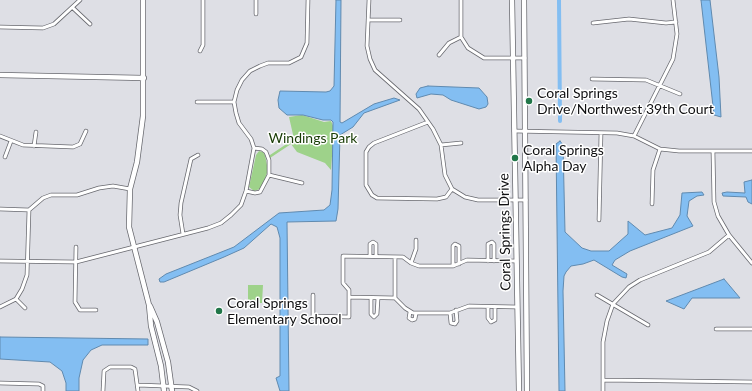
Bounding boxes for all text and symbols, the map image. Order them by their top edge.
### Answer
place label: Coral Springs Drive/Northwest 39th Court [537,85,714,118]
marker: Coral Springs Drive/Northwest 39th Court [524,96,534,106]
park label: Windings Park [269,130,357,146]
place label: Coral Springs Alpha Day [523,142,604,174]
marker: Coral Springs Alpha Day [510,153,520,163]
street label: Coral Springs Drive [496,173,514,291]
place label: Coral Springs Elementary School [227,295,341,328]
marker: Coral Springs Elementary School [214,306,224,316]

